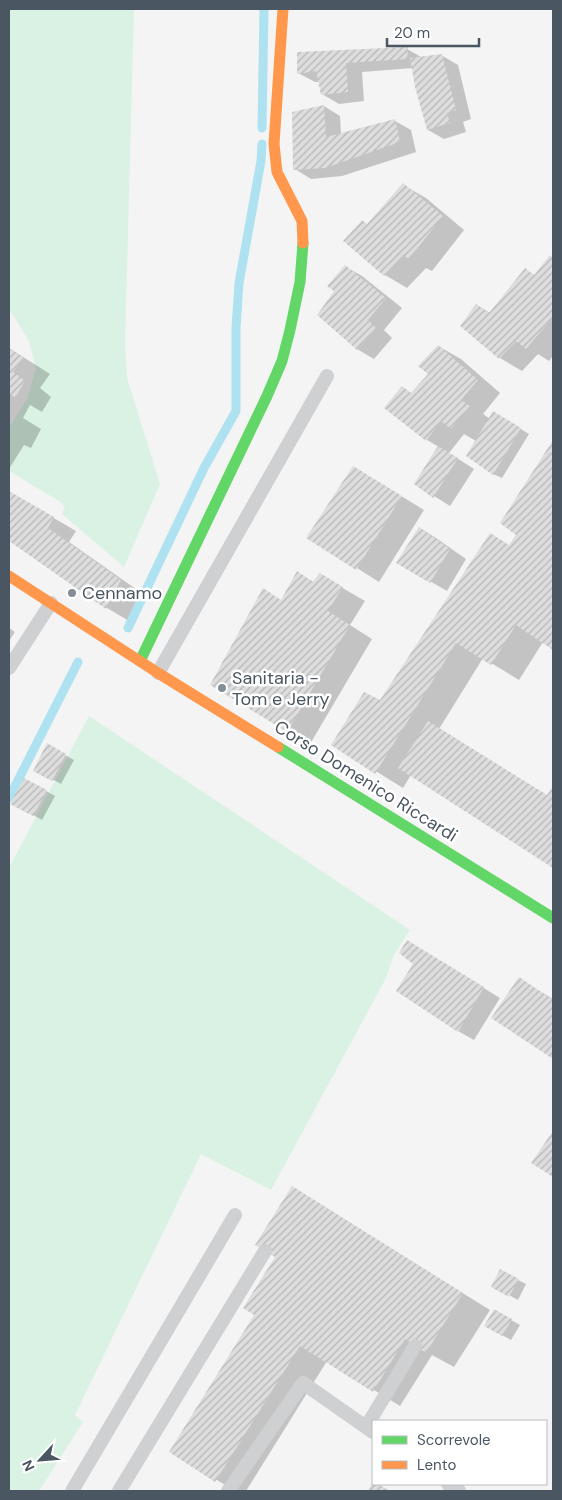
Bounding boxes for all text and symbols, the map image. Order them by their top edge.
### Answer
scale bar [387,15,480,47]
text: 20 m [394,23,430,43]
place label: Cennamo [82,581,162,605]
marker: Cennamo [66,587,78,599]
place label: Sanitaria - Tom e Jerry [232,666,330,711]
marker: Sanitaria - Tom e Jerry [216,682,228,694]
street label: Corso Domenico Riccardi [270,715,462,847]
legend [372,1420,547,1485]
text: Scorrevole [417,1430,491,1450]
north arrow [15,1435,65,1485]
text: Lento [417,1455,456,1475]
text: N [18,1457,39,1474]

